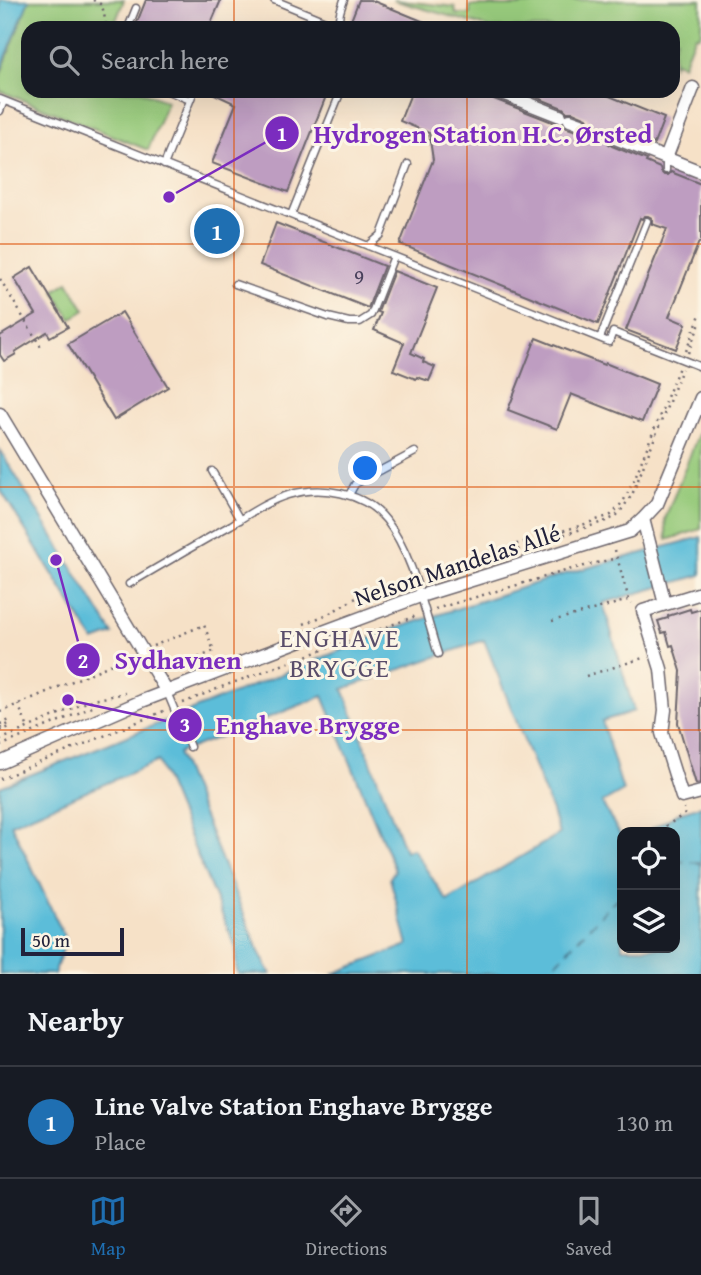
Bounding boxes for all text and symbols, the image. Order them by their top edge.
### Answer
search box [21,21,680,98]
text: Search here [101,40,229,79]
icon: search [45,41,83,79]
callout: Hydrogen Station H.C. Ørsted [264,110,666,157]
text: Hydrogen Station H.C. Ørsted [313,114,653,153]
text: 1 [277,118,287,149]
pin: 1 [194,205,240,257]
house number: 9 [354,261,364,292]
your location [348,451,382,485]
street label: Nelson Mandelas Allé [349,515,565,615]
district label: ENGHAVE BRYGGE [280,618,400,687]
callout: Sydhavnen [66,637,256,684]
text: Sydhavnen [114,640,242,679]
text: 2 [78,645,88,676]
callout: Enghave Brygge [167,701,414,748]
text: Enghave Brygge [216,705,400,744]
text: 3 [180,709,190,740]
map controls [617,827,680,953]
button: locate [617,827,680,890]
button: layers [617,890,680,953]
scale bar [21,925,124,957]
text: 50 m [32,926,70,954]
text: Nearby [28,998,124,1042]
text: Line Valve Station Enghave Brygge [95,1086,493,1125]
text: 1 [45,1106,57,1139]
text: 130 m [616,1106,673,1139]
text: Place [95,1125,146,1158]
tab: Map [89,1192,127,1262]
tab: Directions [306,1192,387,1262]
tab: Saved [566,1192,612,1262]

